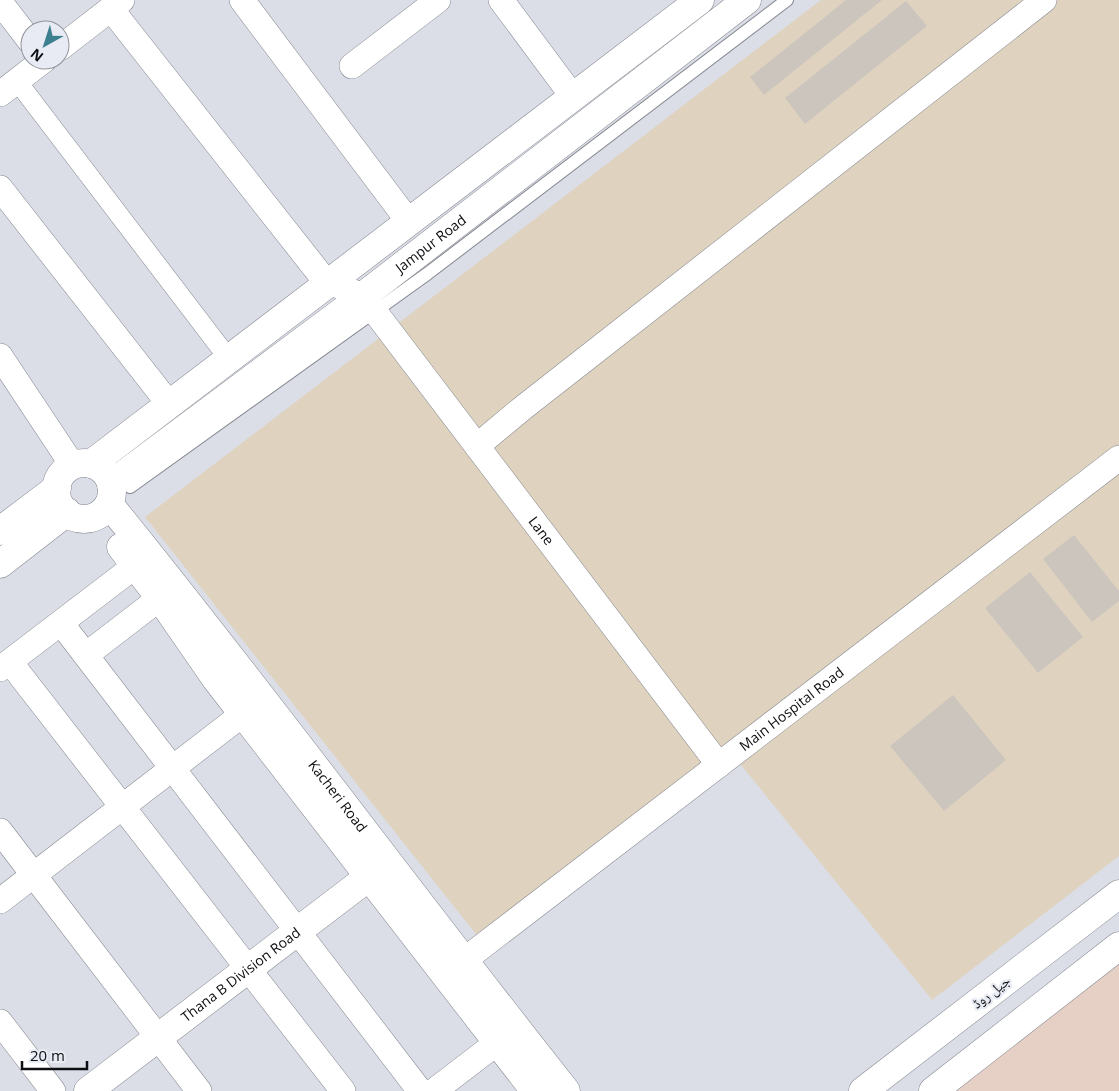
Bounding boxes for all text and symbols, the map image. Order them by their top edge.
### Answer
north arrow [20,20,70,70]
text: N [26,45,47,66]
street label: Jampur Road [390,210,470,278]
street label: Lane [524,512,559,549]
street label: Main Hospital Road [735,662,847,755]
street label: Kacheri Road [304,756,372,836]
street label: Thana B Division Road [177,923,304,1026]
street label: جیل روڈ [968,971,1014,1013]
scale bar [22,1038,88,1070]
text: 20 m [30,1045,65,1065]

